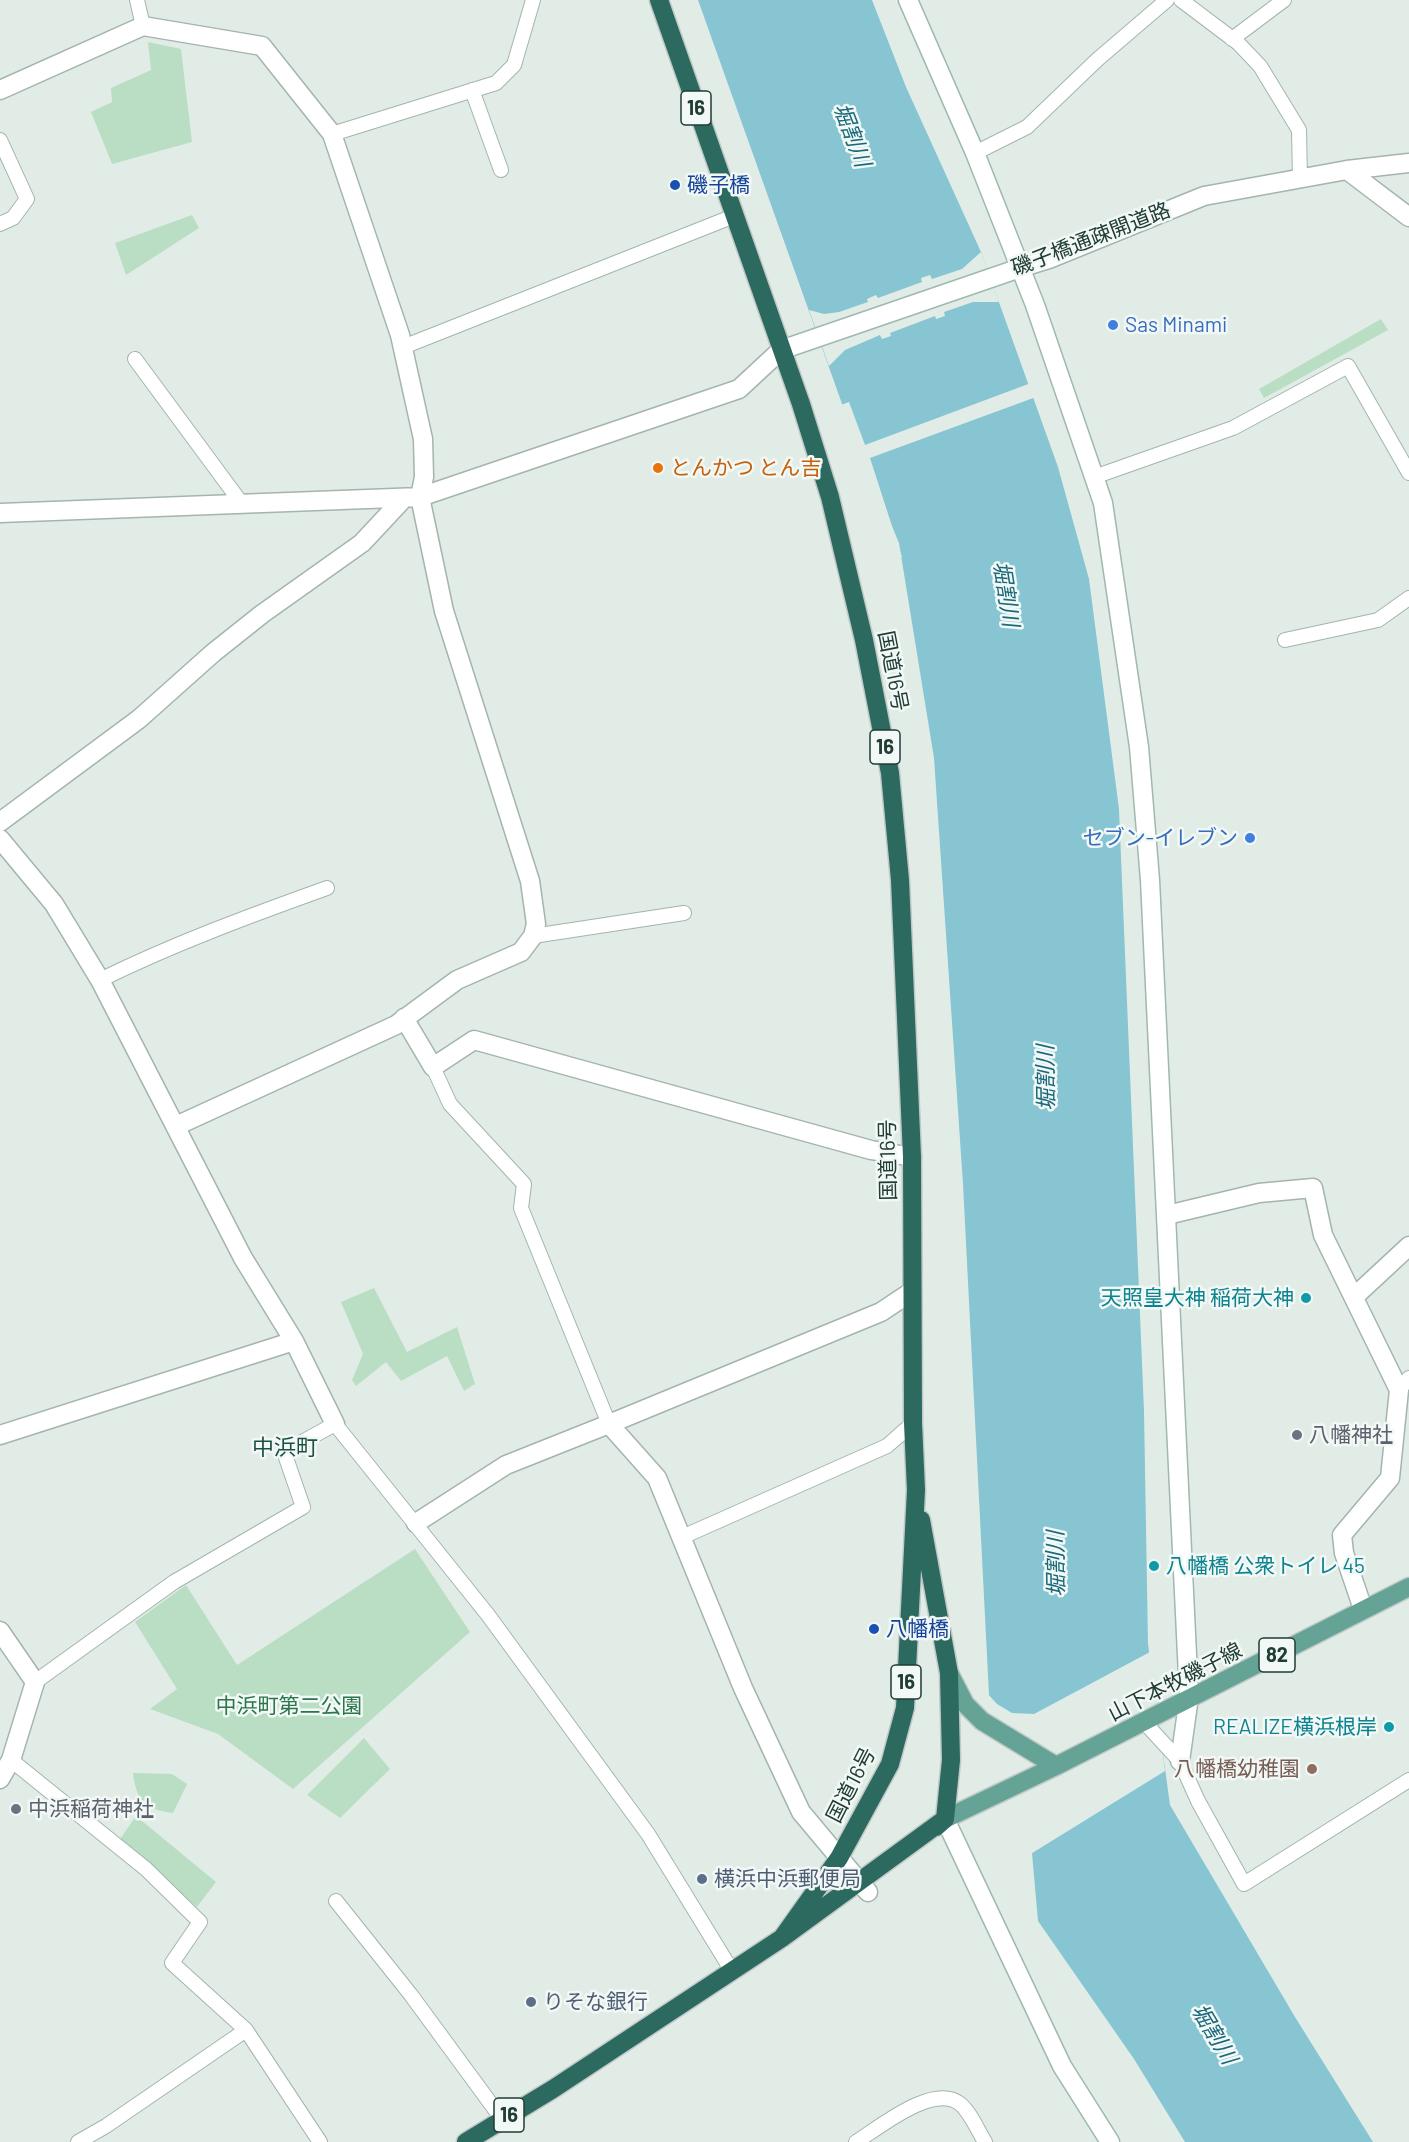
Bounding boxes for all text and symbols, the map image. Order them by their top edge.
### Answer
road number: 16 [681,91,711,125]
water label: 堀割川 [828,99,876,171]
place label: 磯子橋 [687,172,750,198]
marker: 磯子橋 [668,178,682,192]
street label: 磯子橋通疎開道路 [1008,197,1174,281]
place label: Sas Minami [1125,312,1227,338]
marker: Sas Minami [1106,318,1120,332]
place label: とんかつ とん吉 [670,455,821,481]
marker: とんかつ とん吉 [651,461,665,475]
water label: 堀割川 [988,559,1024,629]
street label: 国道16号 [873,629,913,713]
road number: 16 [870,730,900,764]
place label: セブン-イレブン [1083,825,1238,851]
marker: セブン-イレブン [1243,831,1257,845]
water label: 堀割川 [1032,1045,1060,1111]
street label: 国道16号 [875,1119,901,1201]
place label: 天照皇大神 稲荷大神 [1101,1285,1294,1311]
marker: 天照皇大神 稲荷大神 [1299,1291,1313,1305]
place label: 八幡神社 [1309,1422,1393,1448]
marker: 八幡神社 [1290,1428,1304,1442]
district label: 中浜町 [252,1435,318,1461]
water label: 堀割川 [1042,1531,1070,1597]
place label: 八幡橋 公衆トイレ 45 [1166,1553,1365,1579]
marker: 八幡橋 公衆トイレ 45 [1147,1559,1161,1573]
place label: 八幡橋 [886,1616,949,1642]
marker: 八幡橋 [867,1622,881,1636]
street label: 山下本牧磯子線 [1104,1637,1246,1727]
road number: 82 [1259,1638,1295,1672]
road number: 16 [891,1665,921,1699]
park label: 中浜町第二公園 [216,1693,362,1719]
place label: REALIZE横浜根岸 [1213,1714,1377,1740]
marker: REALIZE横浜根岸 [1382,1720,1396,1734]
street label: 国道16号 [821,1743,881,1827]
place label: 八幡橋幼稚園 [1174,1756,1300,1782]
marker: 八幡橋幼稚園 [1305,1762,1319,1776]
place label: 中浜稲荷神社 [28,1796,154,1822]
marker: 中浜稲荷神社 [9,1802,23,1816]
place label: 横浜中浜郵便局 [714,1866,861,1892]
marker: 横浜中浜郵便局 [695,1872,709,1886]
place label: りそな銀行 [543,1989,648,2015]
marker: りそな銀行 [524,1995,538,2009]
water label: 堀割川 [1186,1999,1242,2069]
road number: 16 [494,2098,524,2132]

